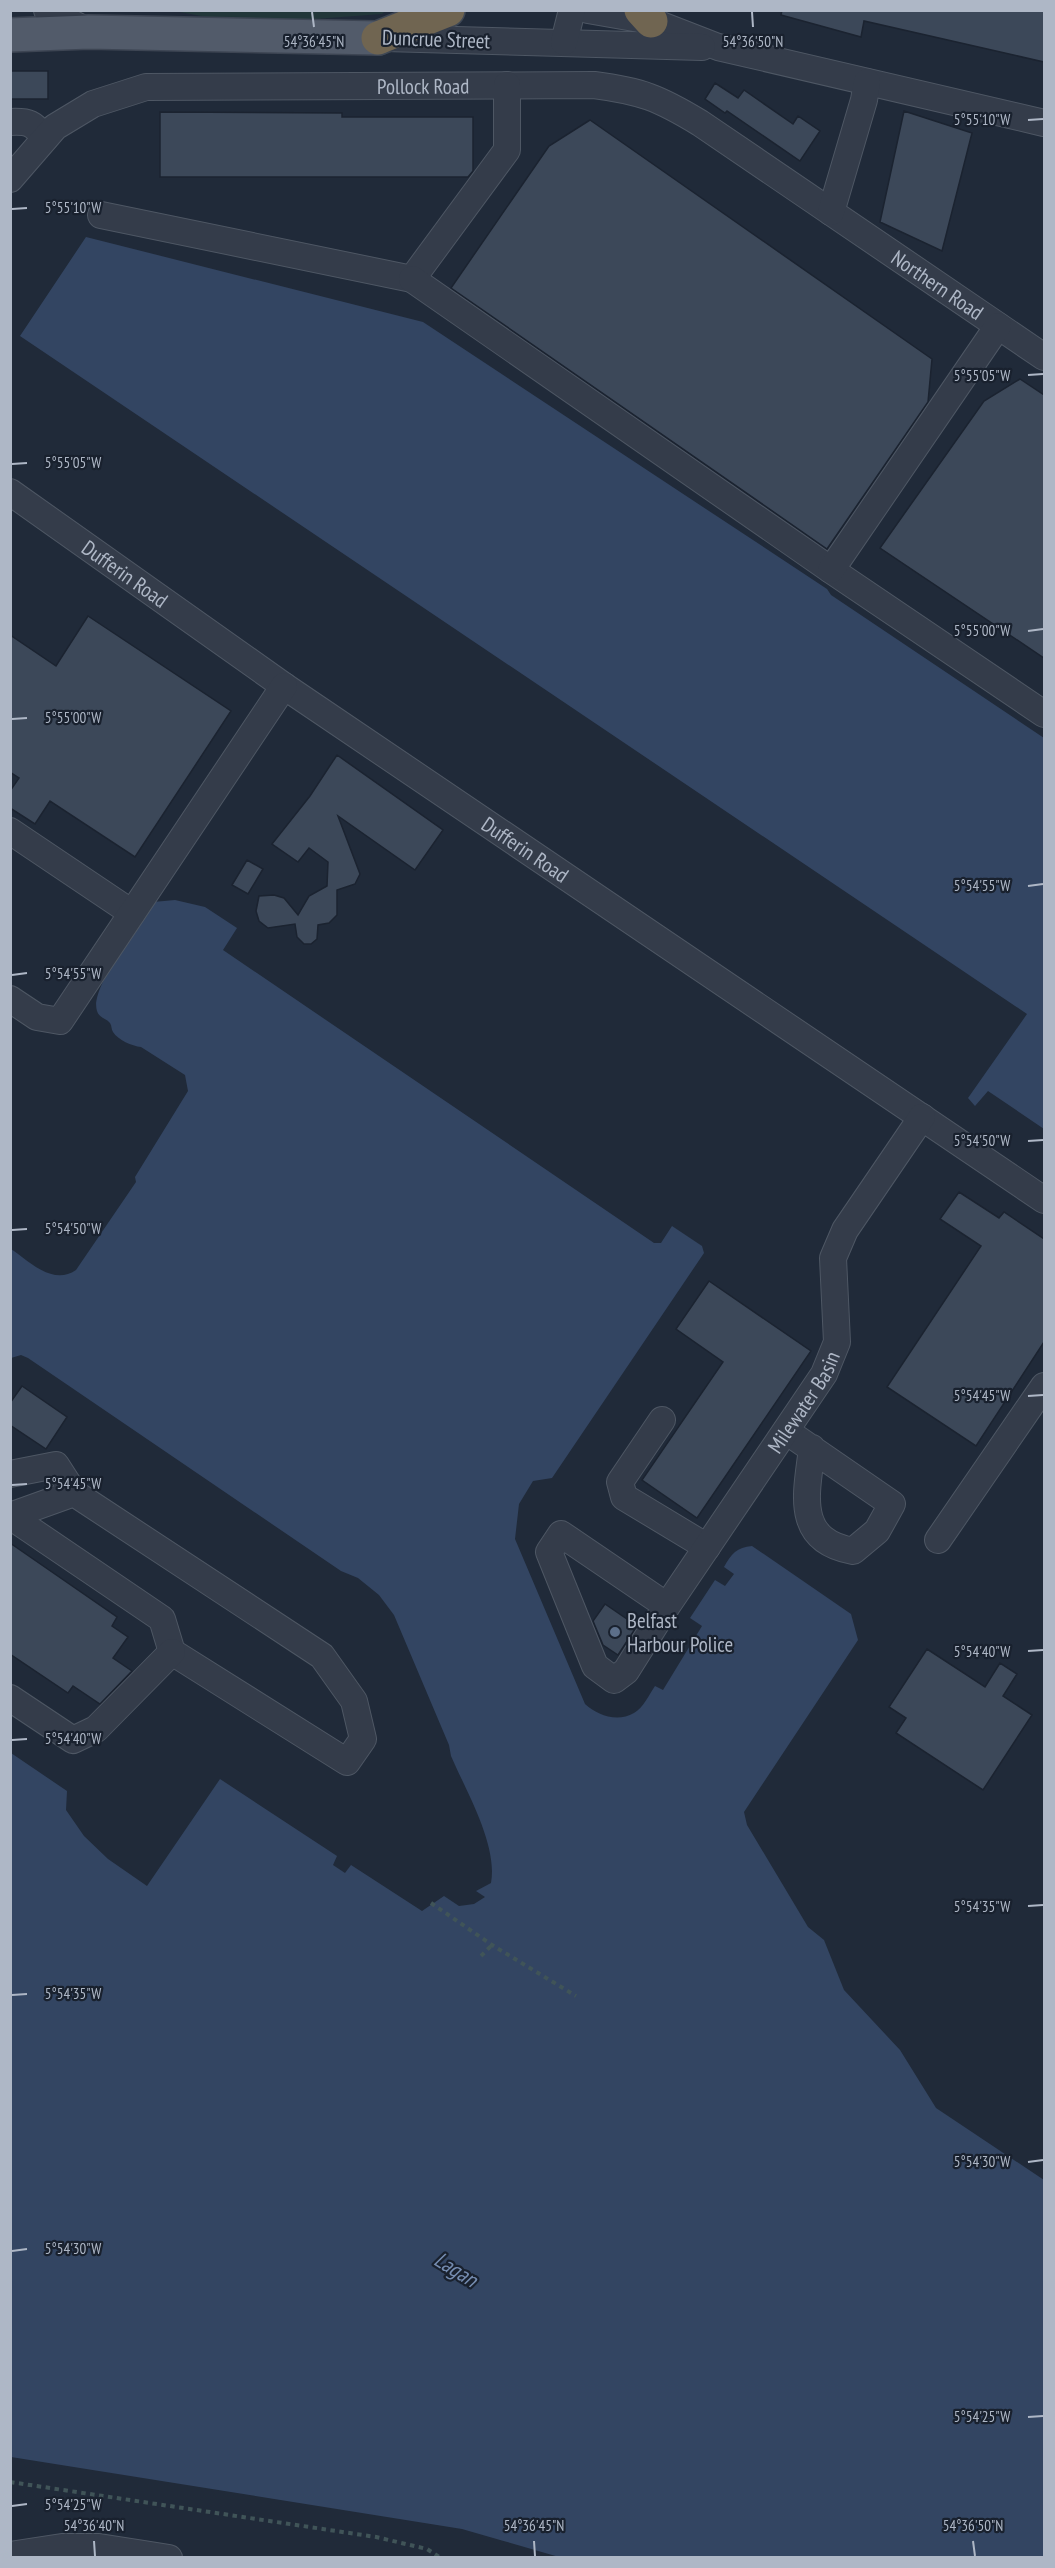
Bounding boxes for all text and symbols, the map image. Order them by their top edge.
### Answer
street label: Duncrue Street [381,24,491,54]
text: 54°36'45"N [284,32,344,51]
text: 54°36'50"N [723,32,783,51]
street label: Pollock Road [377,72,469,99]
text: 5°55'10"W [954,110,1010,129]
text: 5°55'10"W [45,198,101,217]
street label: Northern Road [886,244,989,325]
text: 5°55'05"W [954,366,1010,385]
text: 5°55'05"W [45,453,101,472]
street label: Dufferin Road [77,534,173,613]
text: 5°55'00"W [954,621,1010,640]
text: 5°55'00"W [45,708,101,727]
street label: Dufferin Road [477,810,574,888]
text: 5°54'55"W [954,876,1010,895]
text: 5°54'55"W [45,964,101,983]
text: 5°54'50"W [954,1131,1010,1150]
text: 5°54'50"W [45,1219,101,1238]
street label: Milewater Basin [761,1347,845,1458]
text: 5°54'45"W [954,1386,1010,1405]
text: 5°54'45"W [45,1474,101,1493]
place label: Belfast Harbour Police [627,1607,733,1658]
marker: Belfast Harbour Police [608,1625,622,1639]
text: 5°54'40"W [954,1642,1010,1661]
text: 5°54'40"W [45,1729,101,1748]
text: 5°54'35"W [954,1897,1010,1916]
text: 5°54'35"W [45,1984,101,2003]
text: 5°54'30"W [954,2152,1010,2171]
text: 5°54'30"W [45,2239,101,2258]
water label: Lagan [429,2245,484,2294]
text: 5°54'25"W [954,2407,1010,2426]
text: 5°54'25"W [45,2495,101,2514]
text: 54°36'40"N [64,2516,124,2535]
text: 54°36'45"N [504,2516,564,2535]
text: 54°36'50"N [943,2516,1003,2535]

